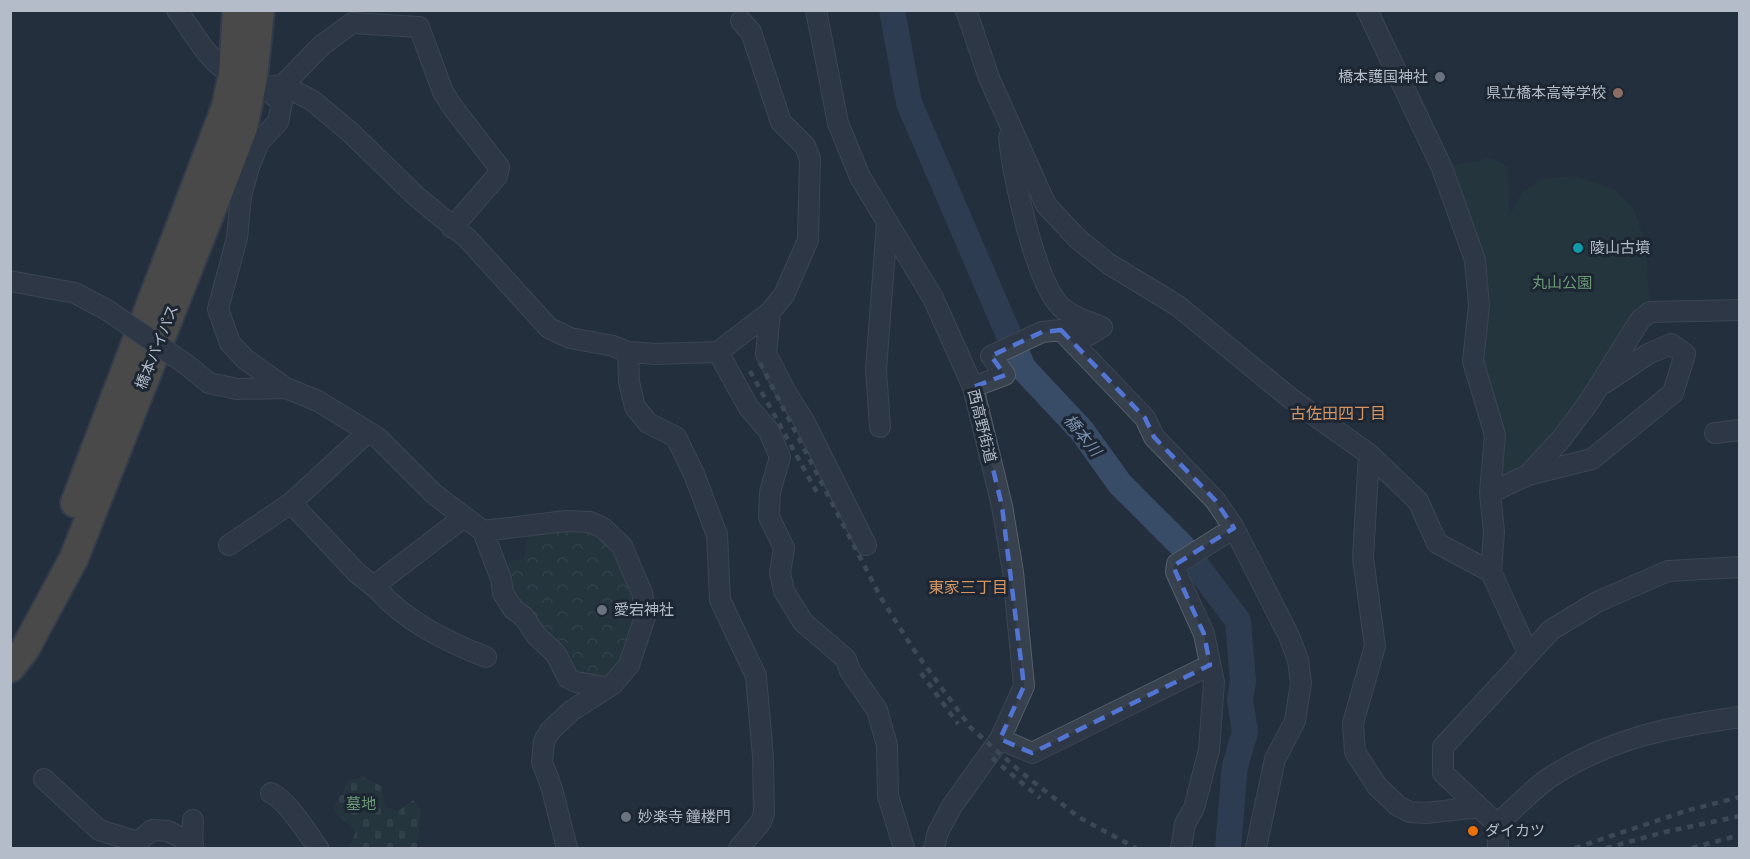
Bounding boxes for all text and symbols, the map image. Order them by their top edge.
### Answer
place label: 橋本護国神社 [1338,67,1428,85]
marker: 橋本護国神社 [1433,70,1447,84]
place label: 県立橋本高等学校 [1486,83,1606,101]
marker: 県立橋本高等学校 [1611,86,1625,100]
place label: 陵山古墳 [1590,238,1650,256]
marker: 陵山古墳 [1571,241,1585,255]
park label: 丸山公園 [1532,273,1592,291]
street label: 橋本バイパス [131,302,181,392]
street label: 西高野街道 [965,387,1001,464]
district label: 古佐田四丁目 [1290,403,1386,422]
water label: 橋本川 [1061,410,1107,461]
district label: 東家三丁目 [928,577,1008,596]
place label: 愛宕神社 [614,600,674,618]
marker: 愛宕神社 [595,603,609,617]
park label: 墓地 [346,794,376,812]
place label: 妙楽寺 鐘楼門 [638,807,731,825]
marker: 妙楽寺 鐘楼門 [619,810,633,824]
place label: ダイカツ [1485,821,1545,839]
marker: ダイカツ [1466,824,1480,838]

